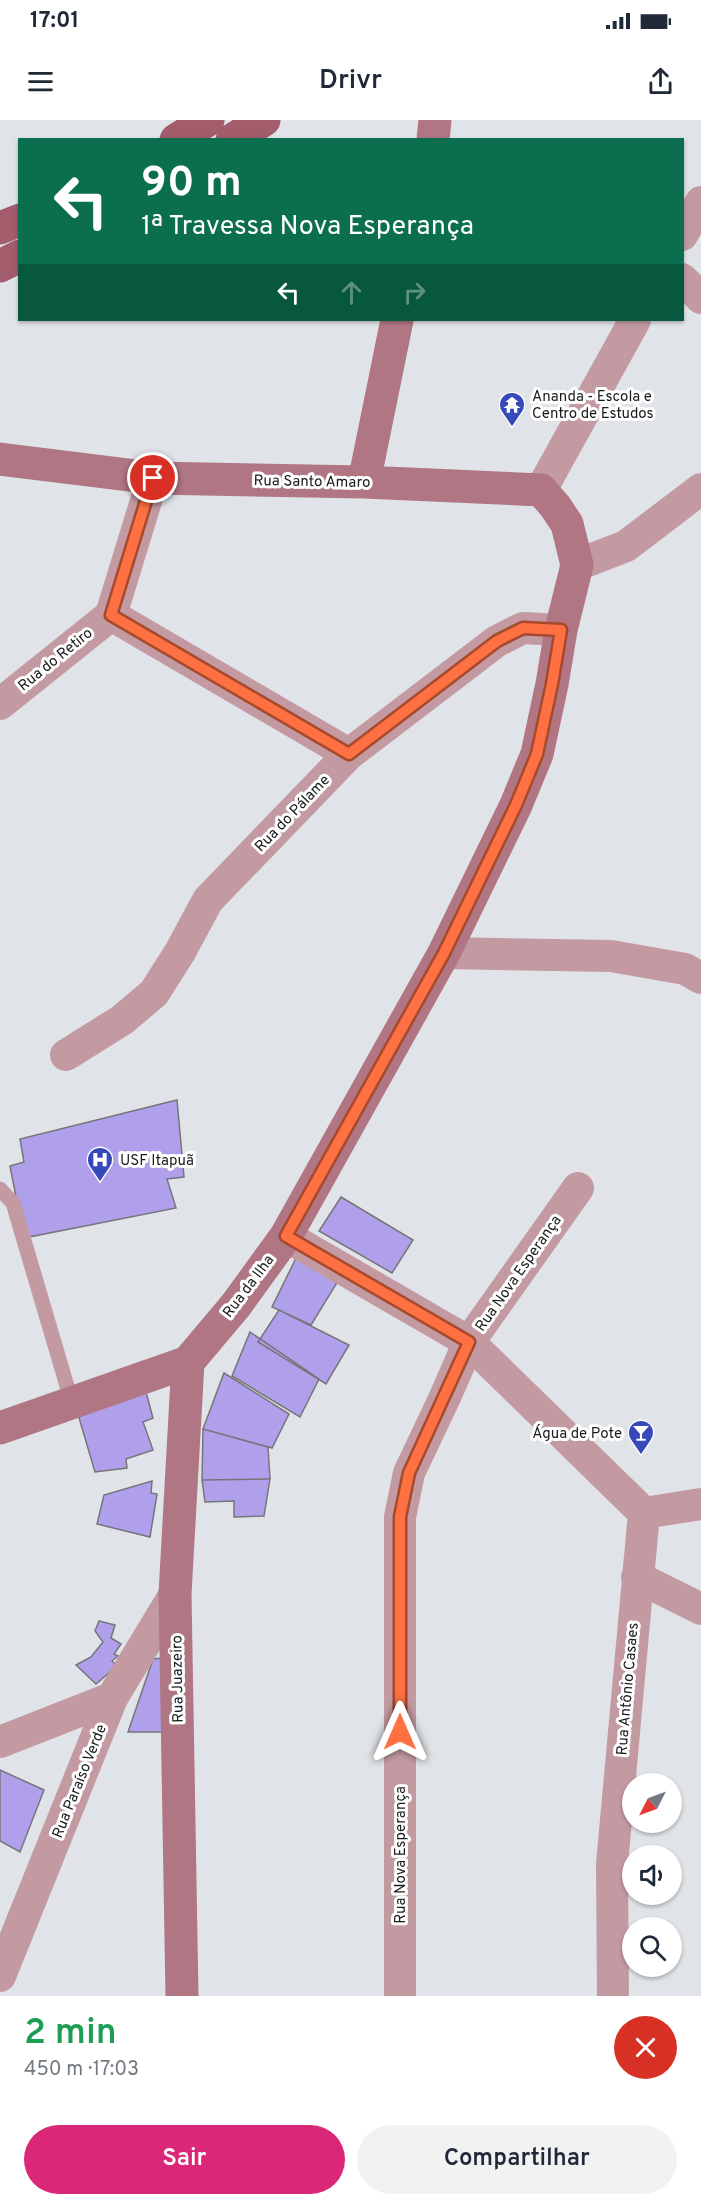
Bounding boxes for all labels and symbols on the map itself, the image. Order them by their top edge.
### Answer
place label: Ananda - Escola e Centro de Estudos [532,388,654,424]
temple icon: Ananda - Escola e Centro de Estudos [497,390,527,428]
pin [127,452,178,503]
street label: Rua Santo Amaro [253,472,370,493]
street label: Rua do Retiro [15,624,97,696]
street label: Rua do Pálame [251,771,335,857]
hospital icon: USF Itapuã [85,1145,115,1183]
place label: USF Itapuã [120,1152,194,1171]
street label: Rua Nova Esperança [472,1212,566,1336]
street label: Rua da Ilha [219,1252,279,1322]
bar icon: Água de Pote [626,1418,656,1456]
place label: Água de Pote [532,1424,622,1444]
street label: Rua Antônio Casaes [613,1622,644,1756]
street label: Rua Juazeiro [168,1635,189,1723]
position arrow [368,1700,432,1764]
street label: Rua Paraíso Verde [49,1722,112,1841]
north arrow [622,1773,682,1833]
street label: Rua Nova Esperança [392,1786,411,1924]

